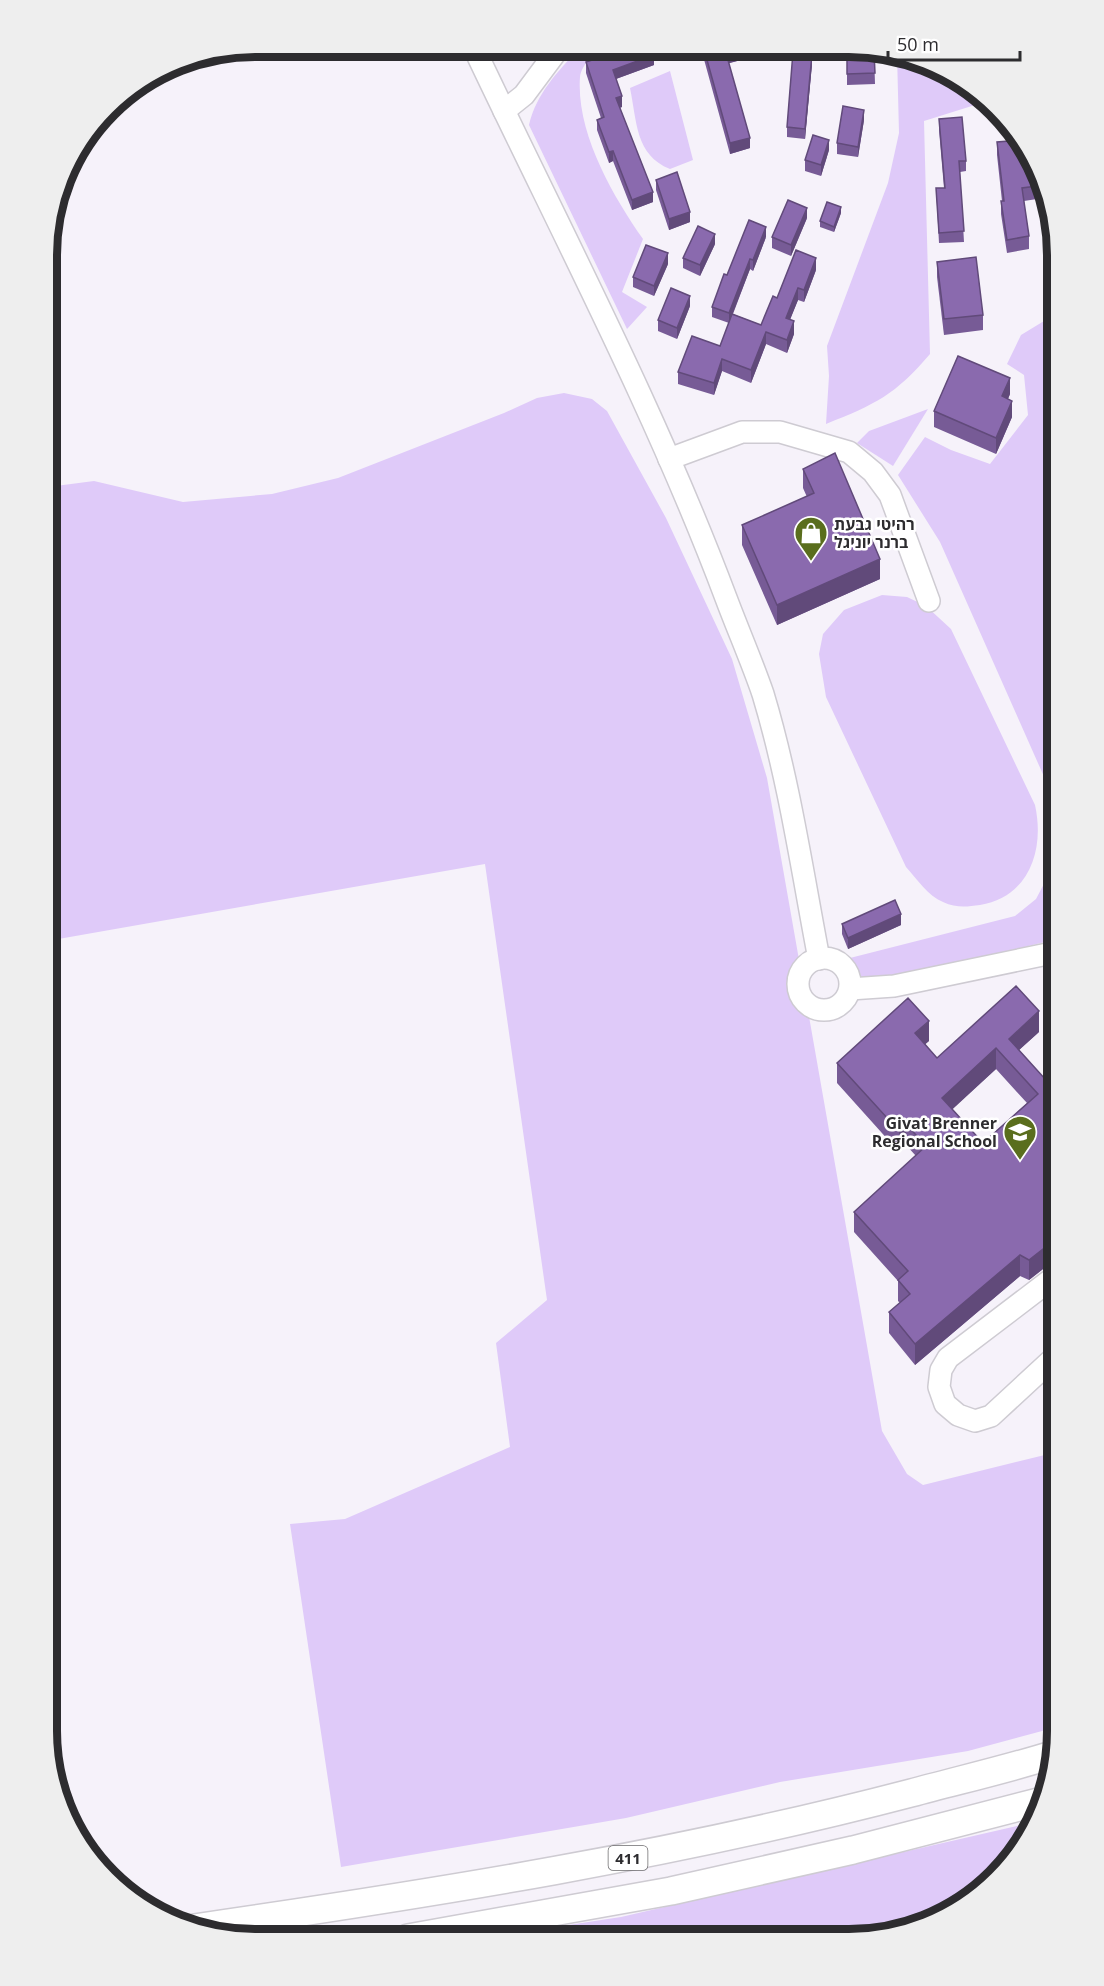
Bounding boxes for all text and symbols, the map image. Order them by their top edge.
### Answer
scale bar [888,24,1020,62]
text: 50 m [897,32,939,56]
place label: רהיטי גבעת ברנר יוניגל [834,513,915,553]
shop icon: רהיטי גבעת ברנר יוניגל [793,515,829,562]
place label: Givat Brenner Regional School [872,1112,997,1152]
school or university icon: Givat Brenner Regional School [1002,1114,1038,1161]
road number: 411 [608,1846,648,1870]

